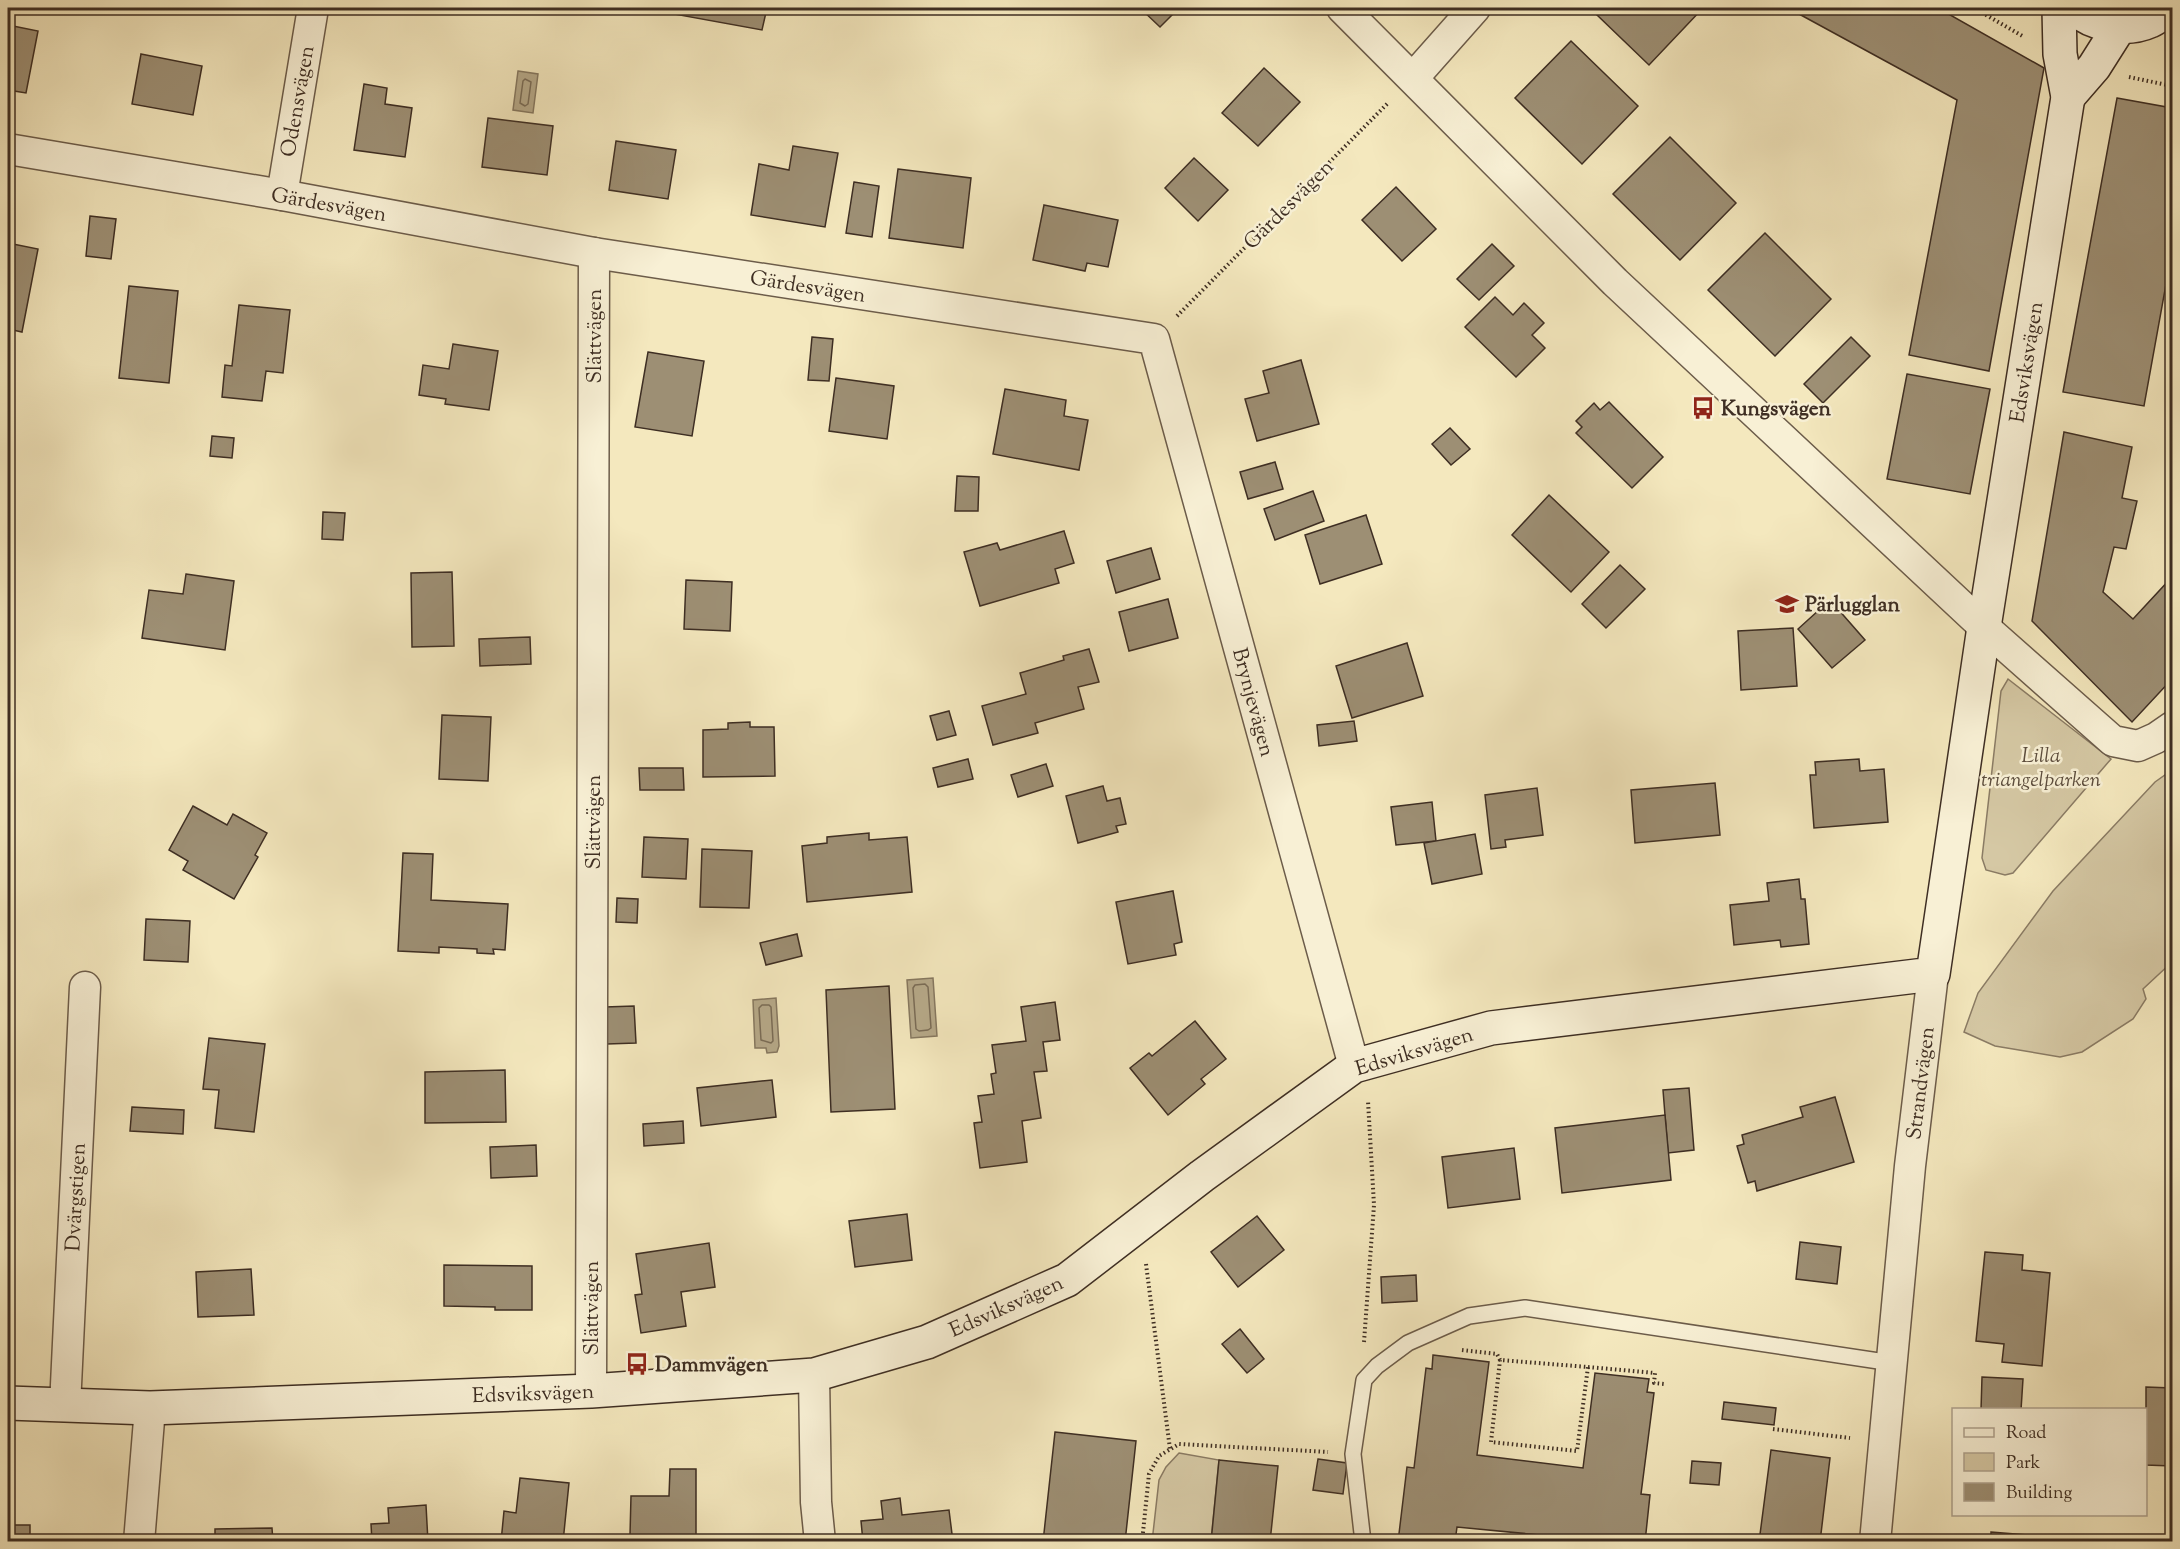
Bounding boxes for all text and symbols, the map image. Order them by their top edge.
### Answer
street label: Odensvägen [274,43,324,159]
street label: Gärdesvägen [1237,153,1341,257]
street label: Gärdesvägen [269,181,389,231]
street label: Gärdesvägen [748,264,868,312]
street label: Slättvägen [581,289,611,383]
street label: Edsviksvägen [2004,300,2052,425]
bus stop icon: Kungsvägen [1690,395,1716,421]
place label: Kungsvägen [1721,395,1832,425]
school or university icon: Pärlugglan [1774,591,1800,617]
place label: Pärlugglan [1805,591,1900,621]
street label: Brynjevägen [1223,645,1281,760]
park label: Lilla triangelparken [1981,742,2101,796]
street label: Slättvägen [580,775,610,869]
street label: Edsviksvägen [1352,1021,1477,1085]
street label: Strandvägen [1900,1025,1944,1142]
street label: Dvärgstigen [59,1142,95,1252]
street label: Slättvägen [578,1261,608,1355]
street label: Edsviksvägen [945,1269,1069,1346]
bus stop icon: Dammvägen [624,1351,650,1377]
place label: Dammvägen [655,1351,769,1381]
street label: Edsviksvägen [471,1378,595,1412]
legend [1952,1408,2147,1516]
text: Road [2006,1421,2046,1447]
text: Park [2006,1451,2041,1477]
text: Building [2006,1481,2072,1507]

